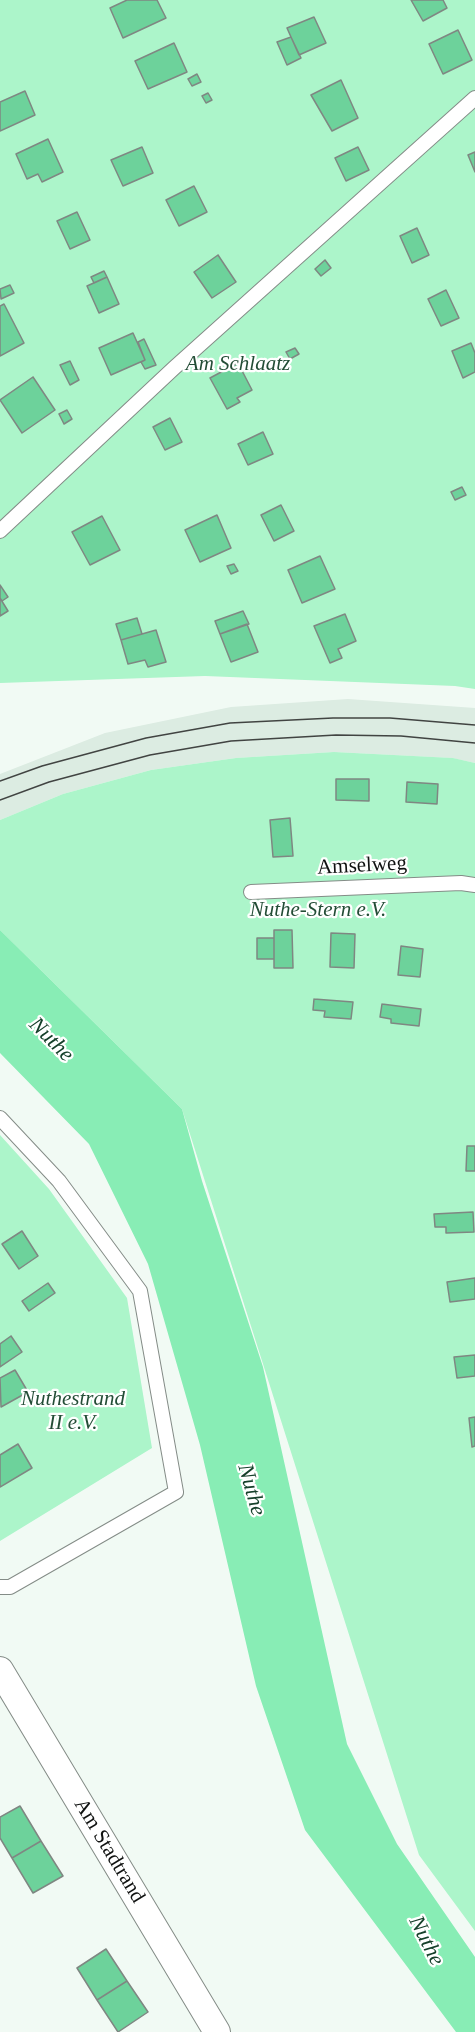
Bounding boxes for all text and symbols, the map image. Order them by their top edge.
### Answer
park label: Am Schlaatz [186,351,290,377]
street label: Amselweg [316,851,408,881]
park label: Nuthe-Stern e.V. [250,897,386,923]
water label: Nuthe [23,1012,79,1068]
park label: Nuthestrand II e.V. [21,1386,125,1436]
water label: Nuthe [231,1461,271,1519]
street label: Am Stadtrand [68,1794,150,1908]
water label: Nuthe [402,1912,450,1970]

